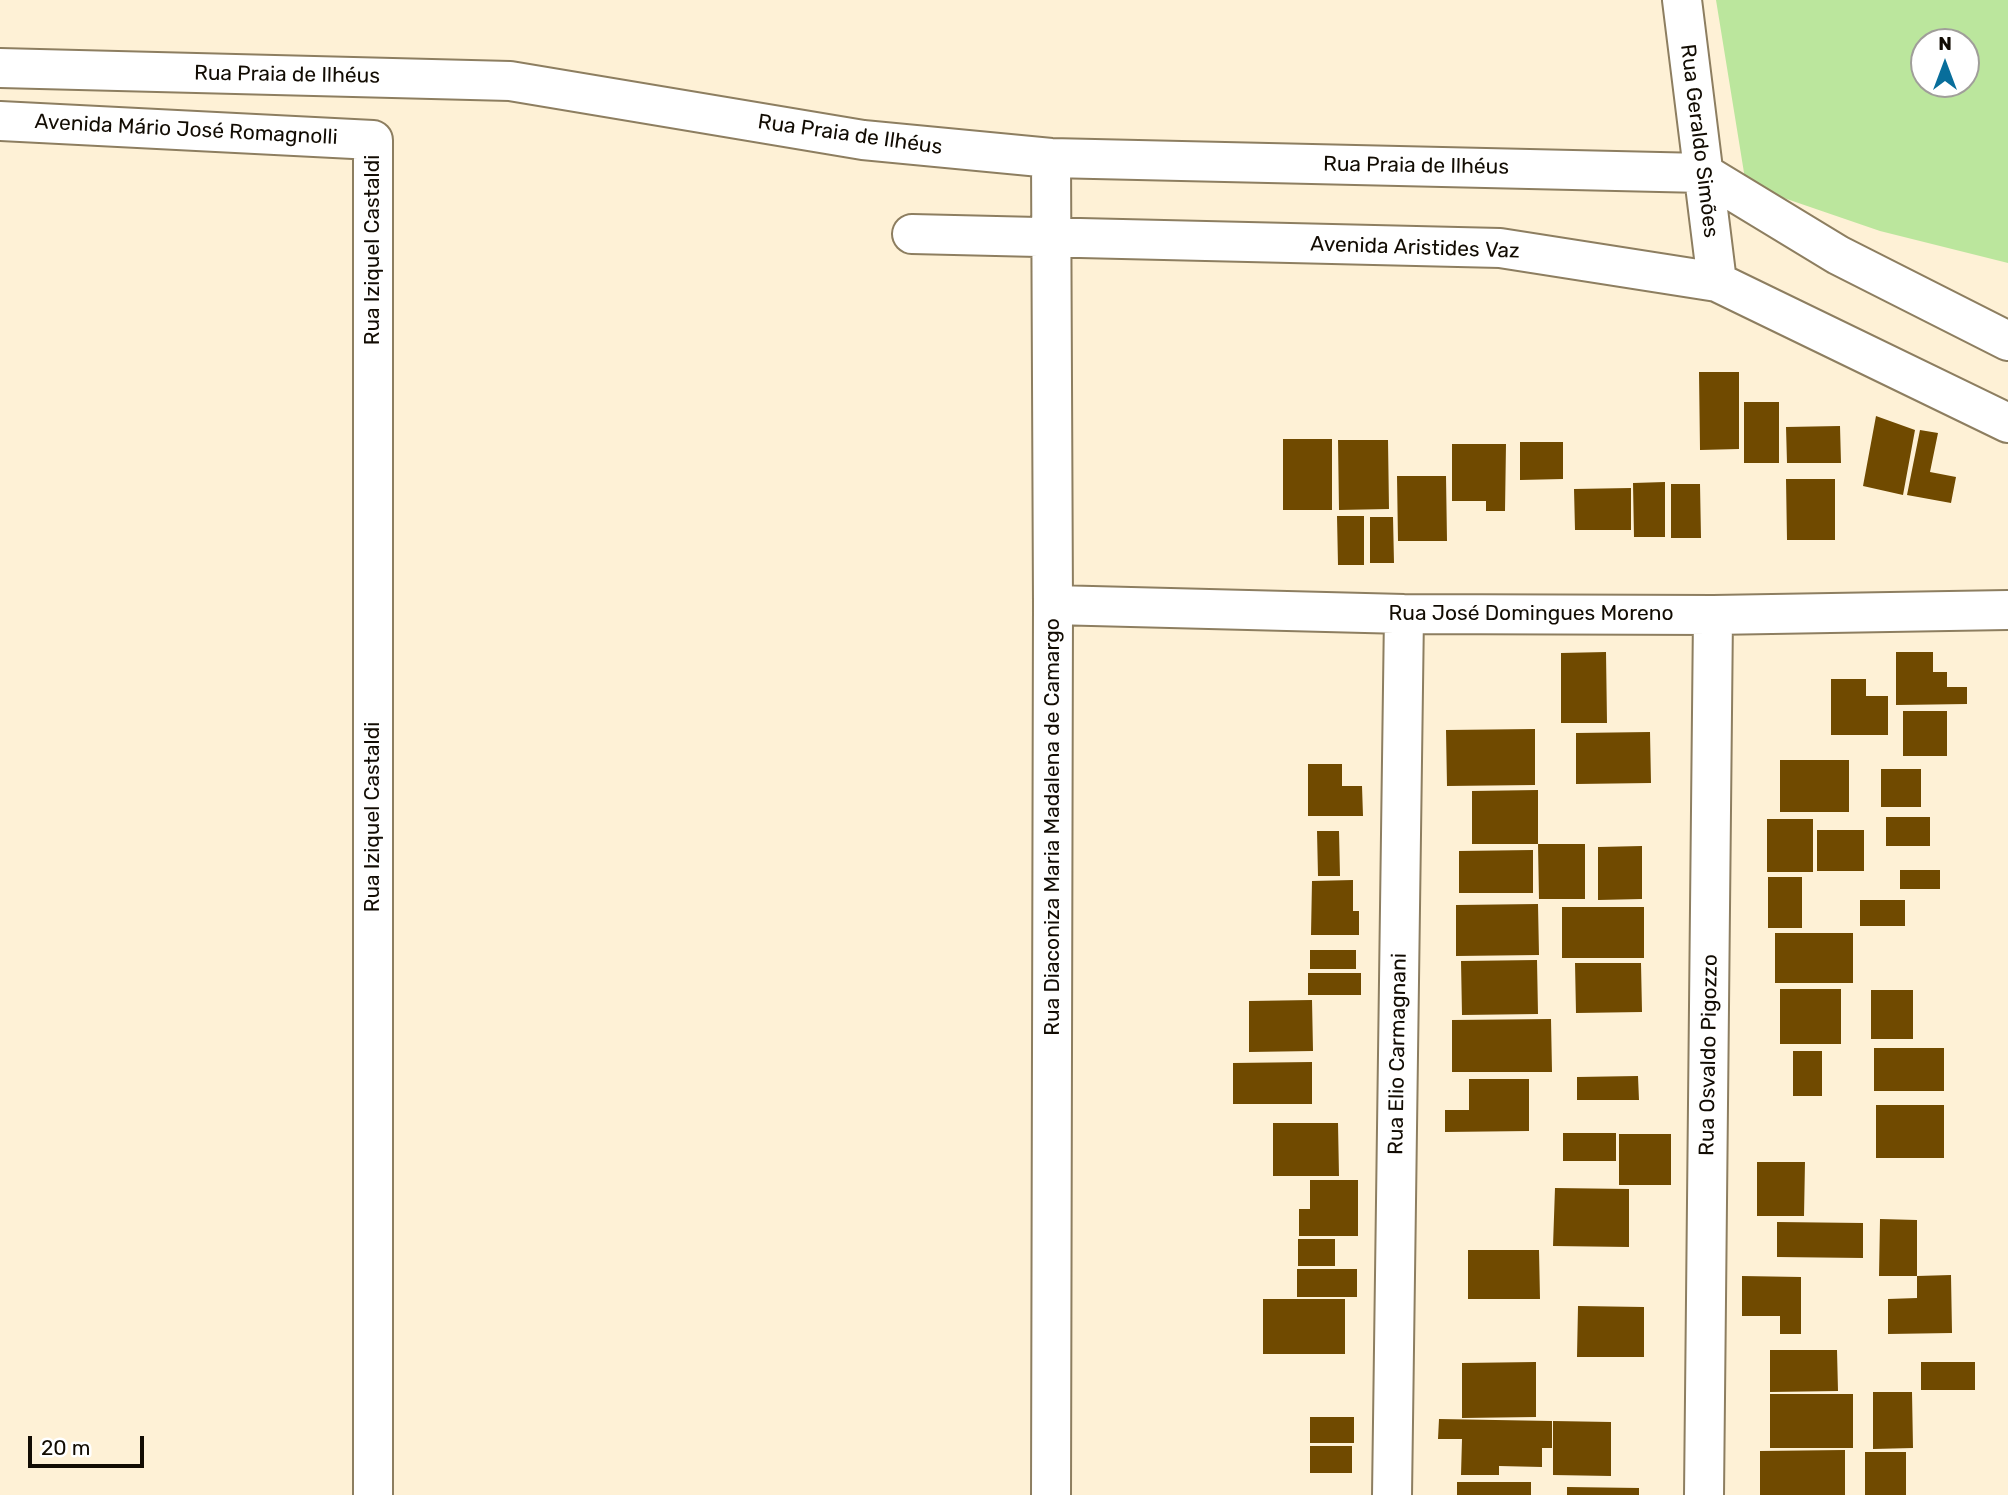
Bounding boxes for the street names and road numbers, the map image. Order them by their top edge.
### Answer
street label: Rua Geraldo Simões [1675,43,1723,239]
street label: Rua Praia de Ilhéus [194,61,380,89]
street label: Avenida Mário José Romagnolli [34,109,338,151]
street label: Rua Praia de Ilhéus [756,110,944,160]
street label: Rua Praia de Ilhéus [1323,152,1509,180]
street label: Rua Iziquel Castaldi [360,155,386,345]
street label: Avenida Aristides Vaz [1310,232,1520,264]
street label: Rua José Domingues Moreno [1389,601,1673,627]
street label: Rua Diaconiza Maria Madalena de Camargo [1040,618,1066,1036]
street label: Rua Iziquel Castaldi [360,722,386,912]
street label: Rua Elio Carmagnani [1384,953,1412,1155]
street label: Rua Osvaldo Pigozzo [1695,954,1723,1156]

